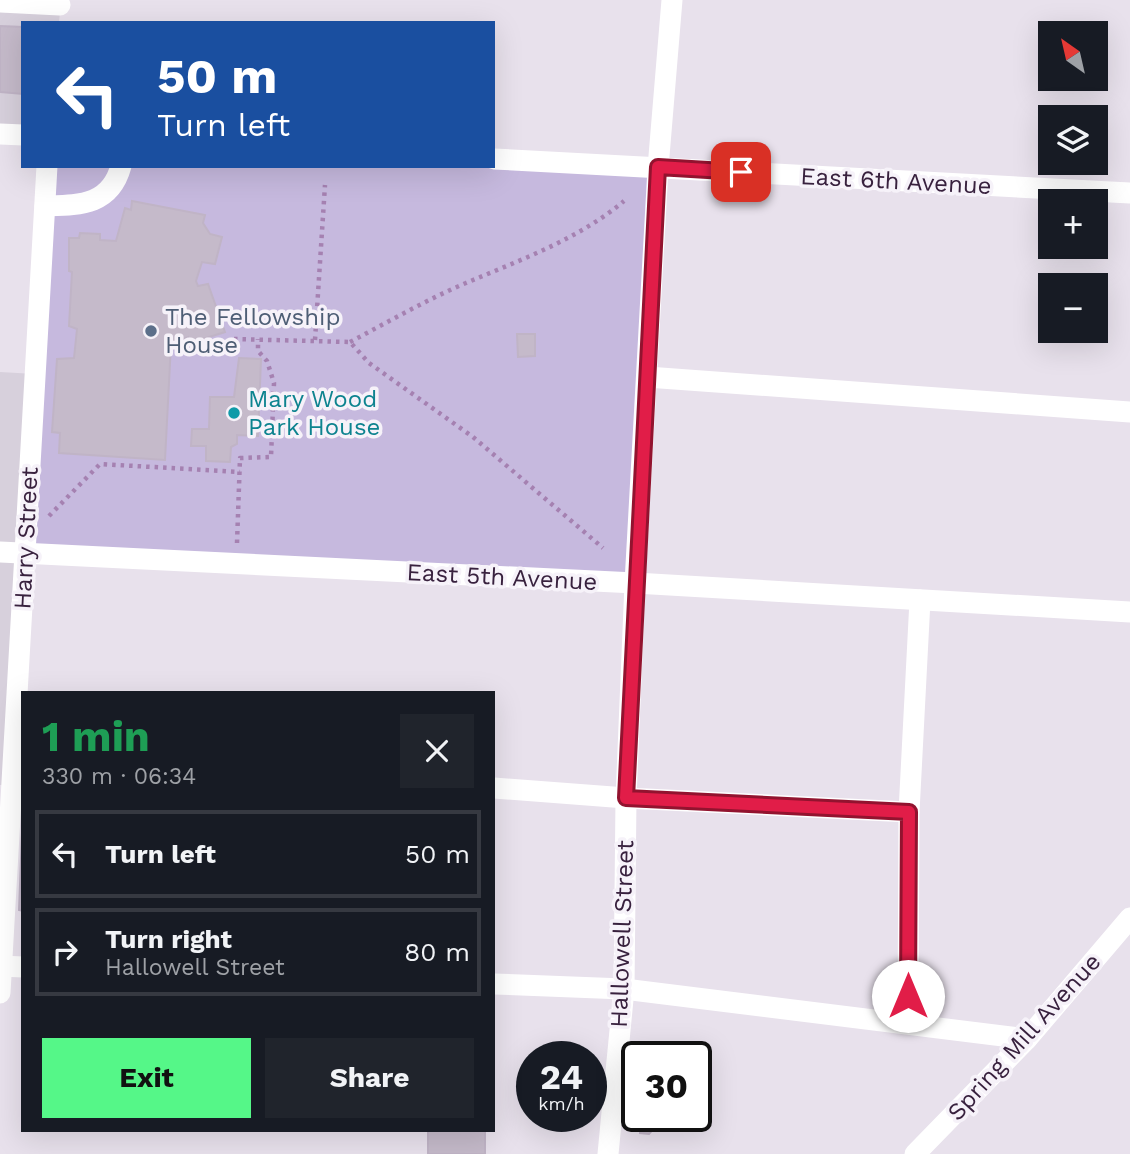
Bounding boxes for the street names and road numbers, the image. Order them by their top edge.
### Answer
street label: East 6th Avenue [800,162,992,200]
street label: Harry Street [8,466,44,610]
street label: East 5th Avenue [406,558,598,596]
street label: Hallowell Street [605,840,639,1028]
street label: Spring Mill Avenue [942,948,1106,1126]

